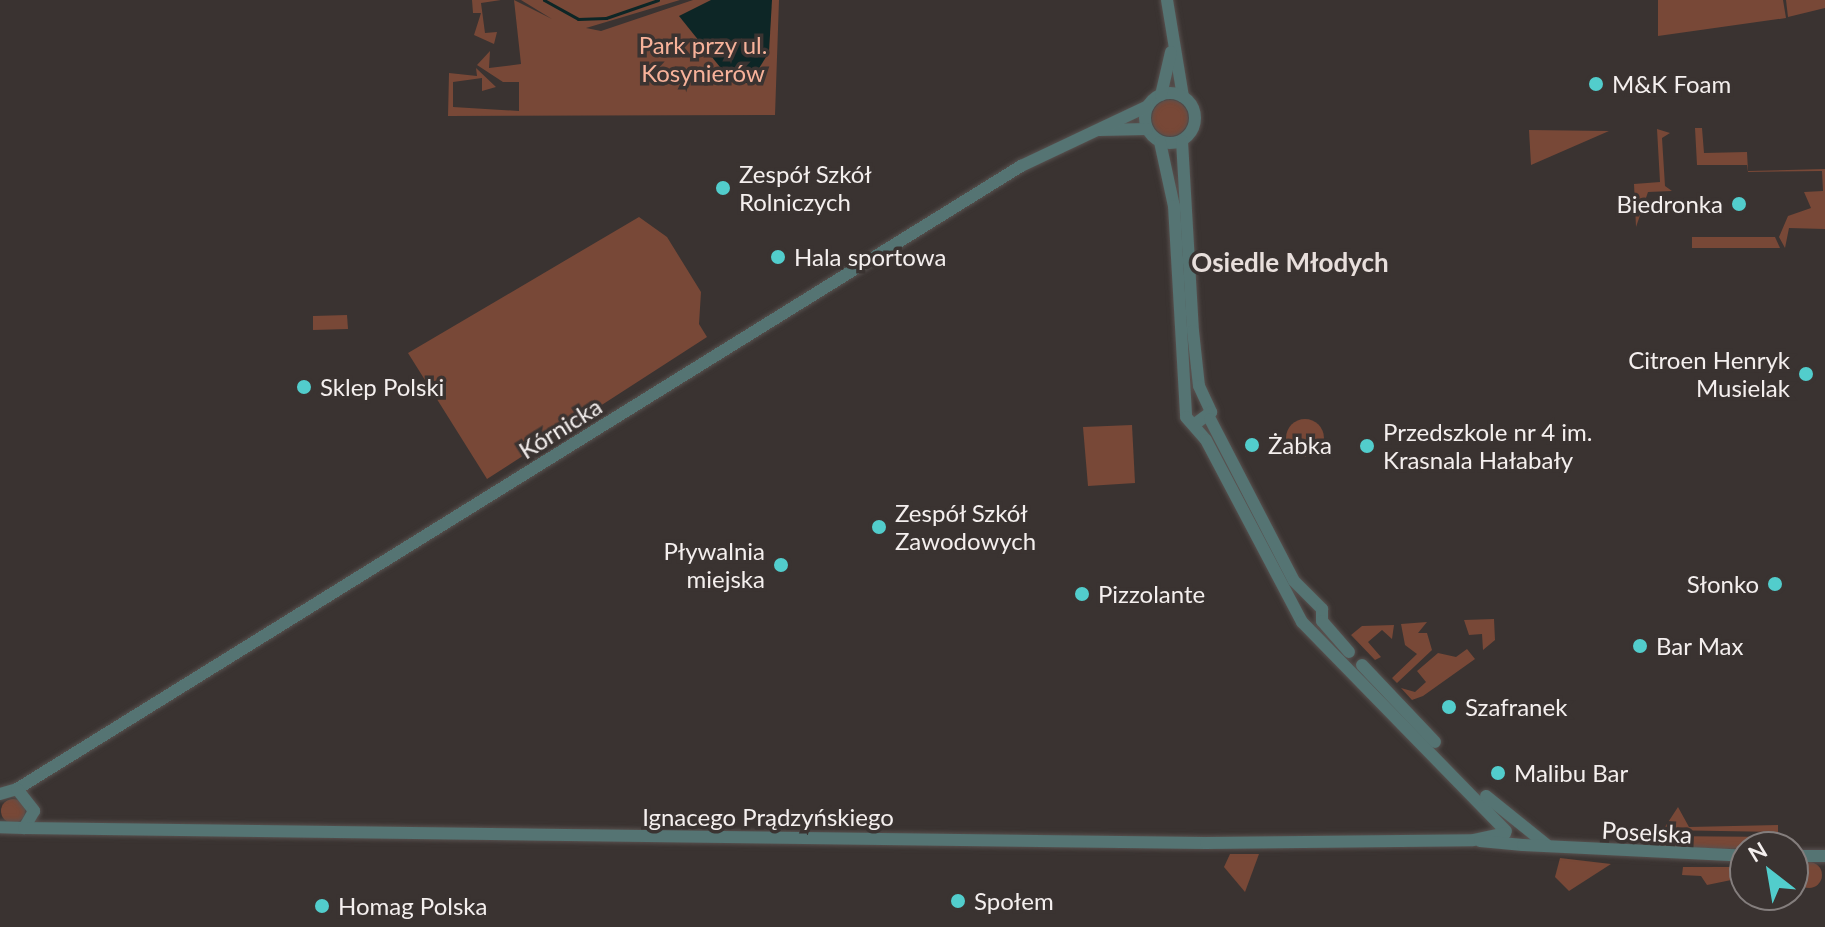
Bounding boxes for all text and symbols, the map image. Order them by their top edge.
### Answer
park label: Park przy ul. Kosynierów [638,31,768,87]
place label: M&K Foam [1612,70,1731,98]
marker: M&K Foam [1587,75,1605,93]
place label: Zespół Szkół Rolniczych [739,160,873,216]
marker: Zespół Szkół Rolniczych [714,179,732,197]
place label: Biedronka [1617,190,1723,218]
marker: Biedronka [1730,195,1748,213]
place label: Hala sportowa [794,243,946,271]
district label: Osiedle Młodych [1191,247,1389,279]
marker: Hala sportowa [769,248,787,266]
place label: Citroen Henryk Musielak [1628,346,1790,402]
marker: Citroen Henryk Musielak [1797,365,1815,383]
place label: Sklep Polski [320,373,444,401]
marker: Sklep Polski [295,378,313,396]
street label: Kórnicka [513,391,607,465]
place label: Przedszkole nr 4 im. Krasnala Hałabały [1383,418,1593,474]
place label: Żabka [1268,431,1332,459]
marker: Żabka [1243,436,1261,454]
marker: Przedszkole nr 4 im. Krasnala Hałabały [1358,437,1376,455]
place label: Zespół Szkół Zawodowych [895,499,1036,555]
marker: Zespół Szkół Zawodowych [870,518,888,536]
place label: Pływalnia miejska [664,537,765,593]
marker: Pływalnia miejska [772,556,790,574]
place label: Słonko [1687,570,1759,598]
marker: Słonko [1766,575,1784,593]
place label: Pizzolante [1098,580,1205,608]
marker: Pizzolante [1073,585,1091,603]
place label: Bar Max [1656,632,1744,660]
marker: Bar Max [1631,637,1649,655]
place label: Szafranek [1465,693,1567,721]
marker: Szafranek [1440,698,1458,716]
place label: Malibu Bar [1514,759,1628,787]
marker: Malibu Bar [1489,764,1507,782]
street label: Ignacego Prądzyńskiego [642,803,894,831]
street label: Poselska [1601,815,1693,849]
north arrow [1729,831,1809,911]
text: N [1743,836,1772,868]
place label: Społem [974,887,1054,915]
place label: Homag Polska [338,892,487,920]
marker: Społem [949,892,967,910]
marker: Homag Polska [313,897,331,915]

